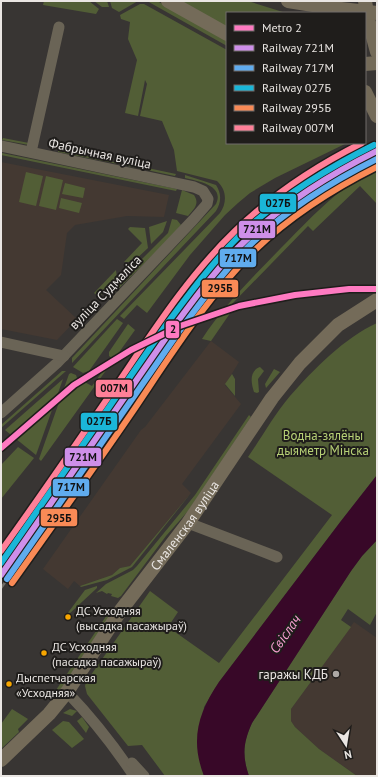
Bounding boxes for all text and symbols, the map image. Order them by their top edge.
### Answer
legend [226,12,366,144]
text: Metro 2 [262,20,302,35]
text: Railway 721М [262,40,334,55]
text: Railway 717М [262,60,334,75]
text: Railway 027Б [262,80,331,95]
text: Railway 295Б [262,100,331,115]
text: Railway 007М [262,120,334,135]
street label: Фабрычная вуліца [47,134,153,173]
line badge: 027Б [259,193,297,213]
text: 027Б [266,196,290,210]
line badge: 721М [238,220,276,239]
text: 721М [243,222,271,236]
line badge: 717М [219,248,257,268]
text: 717М [224,251,252,265]
street label: вуліца Судмаліса [66,252,145,333]
line badge: 295Б [201,279,239,298]
text: 295Б [208,281,232,295]
line badge: 2 [165,320,180,339]
text: 2 [170,322,176,336]
line badge: 007М [95,379,133,398]
text: 007М [100,381,128,395]
line badge: 027Б [80,412,118,431]
text: 027Б [87,414,111,428]
park label: Водна-зялёны дыяметр Мінска [277,427,369,459]
line badge: 721М [64,447,102,467]
text: 721М [69,450,97,464]
line badge: 717М [52,478,90,497]
street label: Смаленская вуліца [147,478,223,574]
text: 717М [57,480,85,494]
line badge: 295Б [40,508,78,527]
text: 295Б [47,511,71,525]
place label: ДС Усходняя (высадка пасажыраў) [76,603,187,633]
water label: Свіслач [265,611,305,657]
marker: ДС Усходняя (высадка пасажыраў) [63,612,73,622]
place label: ДС Усходняя (пасадка пасажыраў) [52,639,161,669]
marker: ДС Усходняя (пасадка пасажыраў) [39,648,49,658]
place label: гаражы КДБ [258,666,328,683]
marker: гаражы КДБ [331,669,341,679]
place label: Дыспетчарская «Усходняя» [16,670,96,700]
marker: Дыспетчарская «Усходняя» [4,679,14,689]
north arrow [326,725,366,765]
text: N [343,747,353,762]

